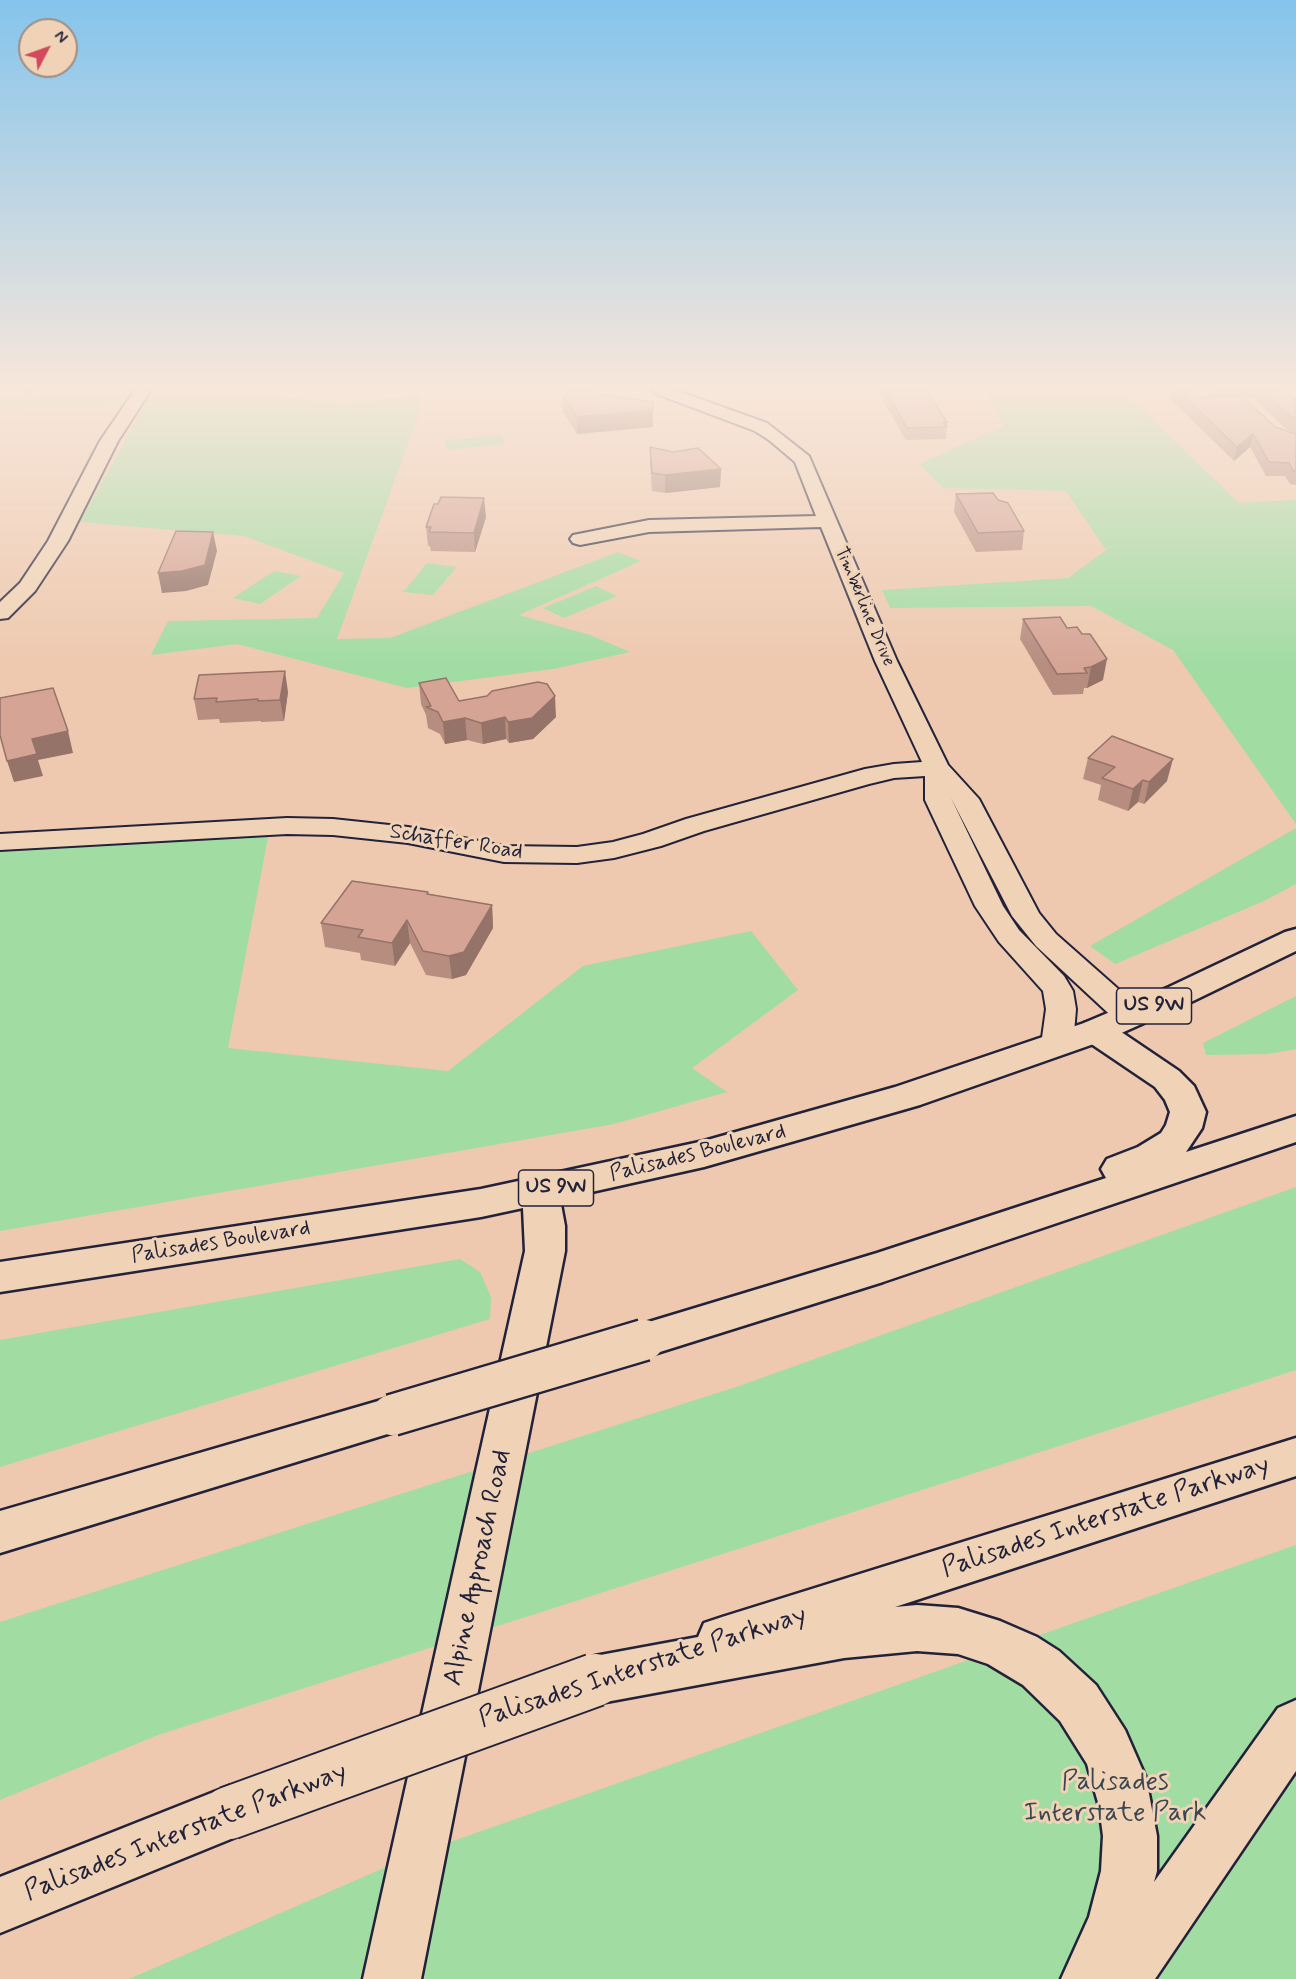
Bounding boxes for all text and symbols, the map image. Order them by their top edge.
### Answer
north arrow [18,18,78,78]
text: N [49,26,72,48]
street label: Timberline Drive [829,544,899,670]
street label: Schaffer Road [388,819,524,867]
road number: US 9W [1116,988,1192,1024]
street label: Palisades Boulevard [607,1119,789,1189]
road number: US 9W [518,1170,594,1206]
street label: Palisades Boulevard [130,1216,312,1270]
street label: Alpine Approach Road [438,1447,520,1689]
street label: Palisades Interstate Parkway [938,1450,1274,1586]
street label: Palisades Interstate Parkway [475,1600,811,1736]
street label: Palisades Interstate Parkway [20,1756,352,1910]
park label: Palisades Interstate Park [1024,1767,1206,1830]

